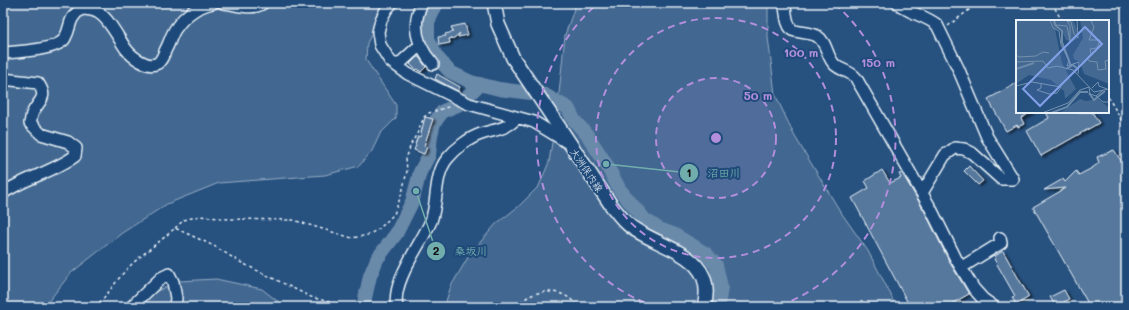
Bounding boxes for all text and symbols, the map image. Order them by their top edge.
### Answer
inset map [1016,20,1109,113]
text: 100 m [784,44,818,60]
text: 150 m [861,54,895,70]
text: 50 m [744,87,772,103]
centre of rings [709,131,723,145]
street label: 大洲保内線 [567,145,607,195]
callout: 沼田川 [679,162,748,185]
text: 1 [686,164,692,180]
text: 沼田川 [708,165,741,180]
callout: 桑坂川 [426,239,495,262]
text: 2 [433,242,440,258]
text: 桑坂川 [455,243,488,258]

